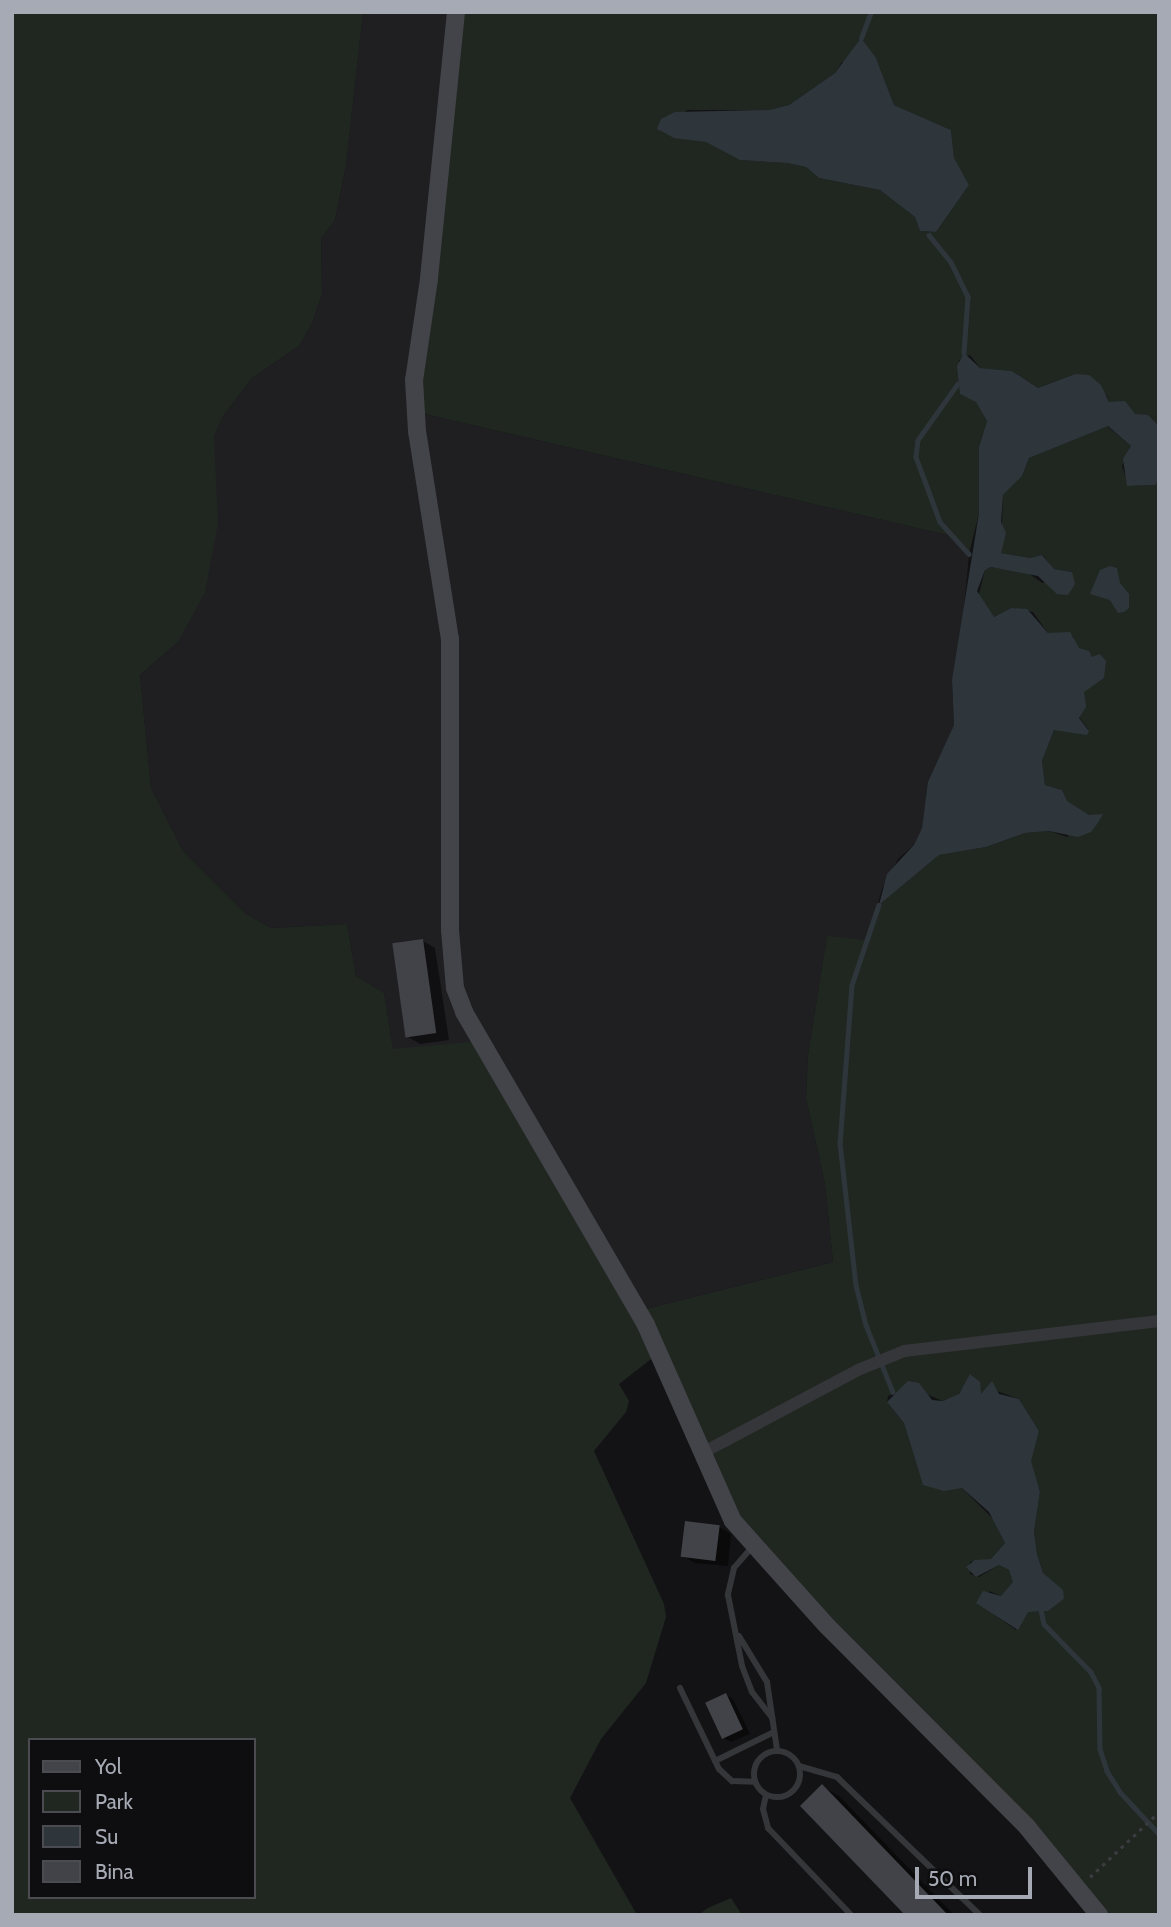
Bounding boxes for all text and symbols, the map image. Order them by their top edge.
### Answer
legend [28,1738,256,1899]
text: Yol [95,1754,122,1779]
text: Park [95,1789,133,1814]
text: Su [95,1824,118,1849]
scale bar [919,1854,1036,1898]
text: Bina [95,1859,134,1884]
text: 50 m [928,1866,977,1891]

